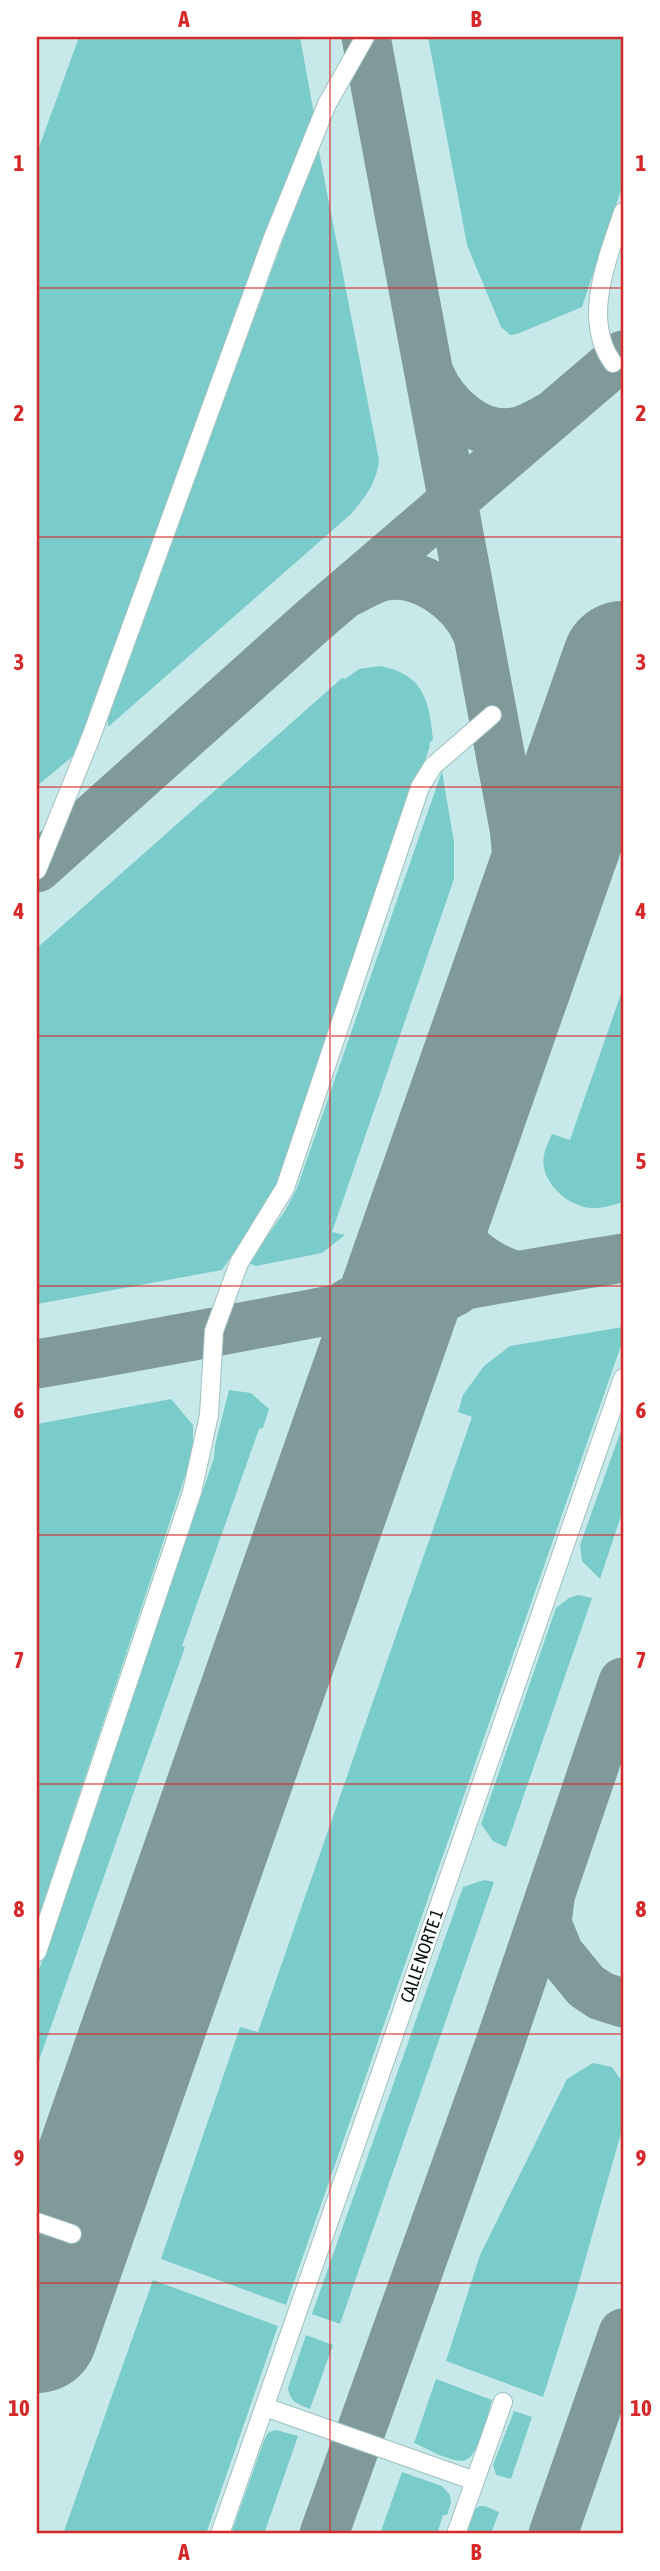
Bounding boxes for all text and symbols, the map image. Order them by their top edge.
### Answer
text: A [177,6,190,32]
text: B [471,6,482,32]
text: 1 [14,150,25,176]
text: 1 [636,150,647,176]
text: 2 [14,400,24,426]
text: 2 [636,400,646,426]
text: 3 [14,649,24,675]
text: 3 [636,649,646,675]
text: 4 [13,898,25,924]
text: 4 [635,898,647,924]
text: 5 [14,1148,25,1174]
text: 5 [636,1148,647,1174]
text: 6 [14,1397,25,1423]
text: 6 [636,1397,647,1423]
text: 7 [14,1647,24,1673]
text: 7 [636,1647,646,1673]
text: 8 [14,1896,25,1922]
text: 8 [636,1896,647,1922]
street label: CALLE NORTE 1 [396,1906,447,2005]
text: 9 [14,2145,25,2171]
text: 9 [636,2145,647,2171]
text: 10 [8,2395,30,2421]
text: 10 [630,2395,652,2421]
text: A [177,2539,190,2565]
text: B [471,2539,482,2565]

